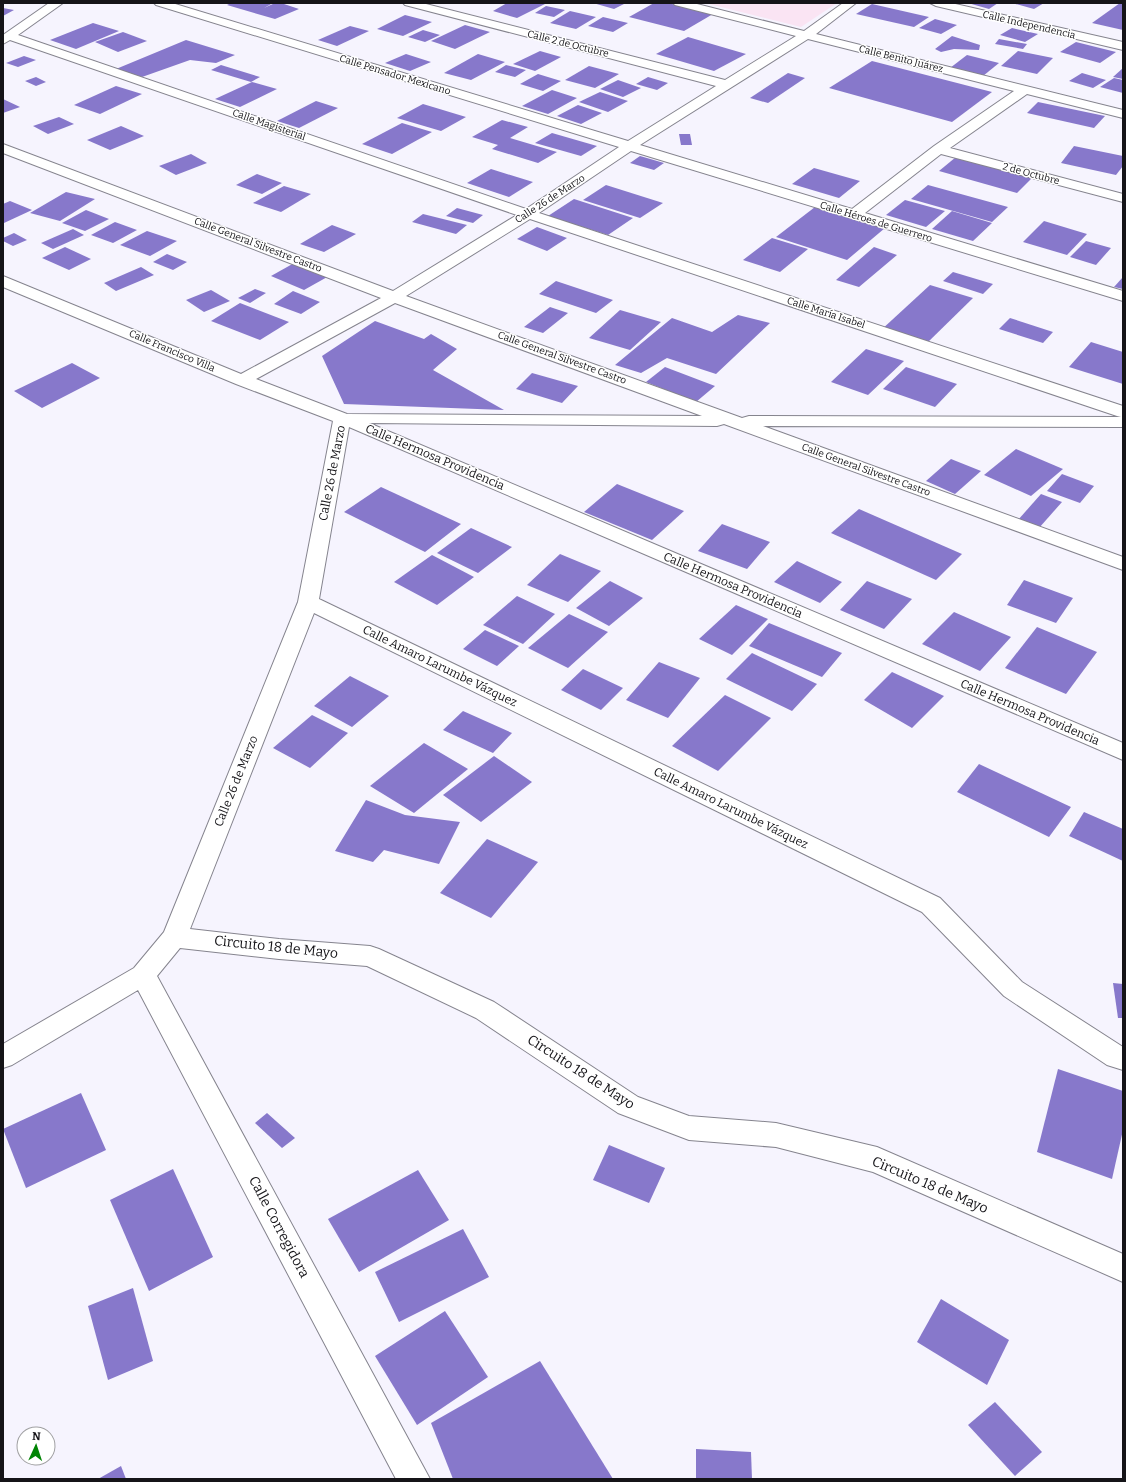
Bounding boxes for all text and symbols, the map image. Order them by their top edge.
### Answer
street label: Calle Independencia [981,8,1077,42]
street label: Calle 2 de Octubre [526,28,610,60]
street label: Calle Benito Juárez [858,43,945,75]
street label: Calle Pensador Mexicano [338,52,452,98]
street label: Calle Magisterial [231,107,307,143]
street label: 2 de Octubre [1001,161,1061,187]
street label: Calle 26 de Marzo [513,172,587,226]
street label: Calle Héroes de Guerrero [818,199,934,245]
street label: Calle General Silvestre Castro [192,215,324,275]
street label: Calle María Isabel [785,294,867,331]
street label: Calle Francisco Villa [127,327,217,375]
street label: Calle General Silvestre Castro [496,329,628,387]
street label: Calle Hermosa Providencia [363,421,507,493]
street label: Calle 26 de Marzo [316,424,348,522]
street label: Calle General Silvestre Castro [800,441,932,499]
street label: Calle Hermosa Providencia [661,549,805,621]
street label: Calle Amaro Larumbe Vázquez [361,622,520,710]
street label: Calle Hermosa Providencia [958,676,1102,748]
street label: Calle 26 de Marzo [211,733,261,829]
street label: Calle Amaro Larumbe Vázquez [652,764,811,852]
street label: Circuito 18 de Mayo [213,932,339,962]
street label: Circuito 18 de Mayo [524,1031,638,1113]
street label: Circuito 18 de Mayo [869,1153,991,1217]
street label: Calle Corregidora [245,1173,313,1281]
north arrow [16,1426,56,1466]
text: N [32,1430,42,1443]

